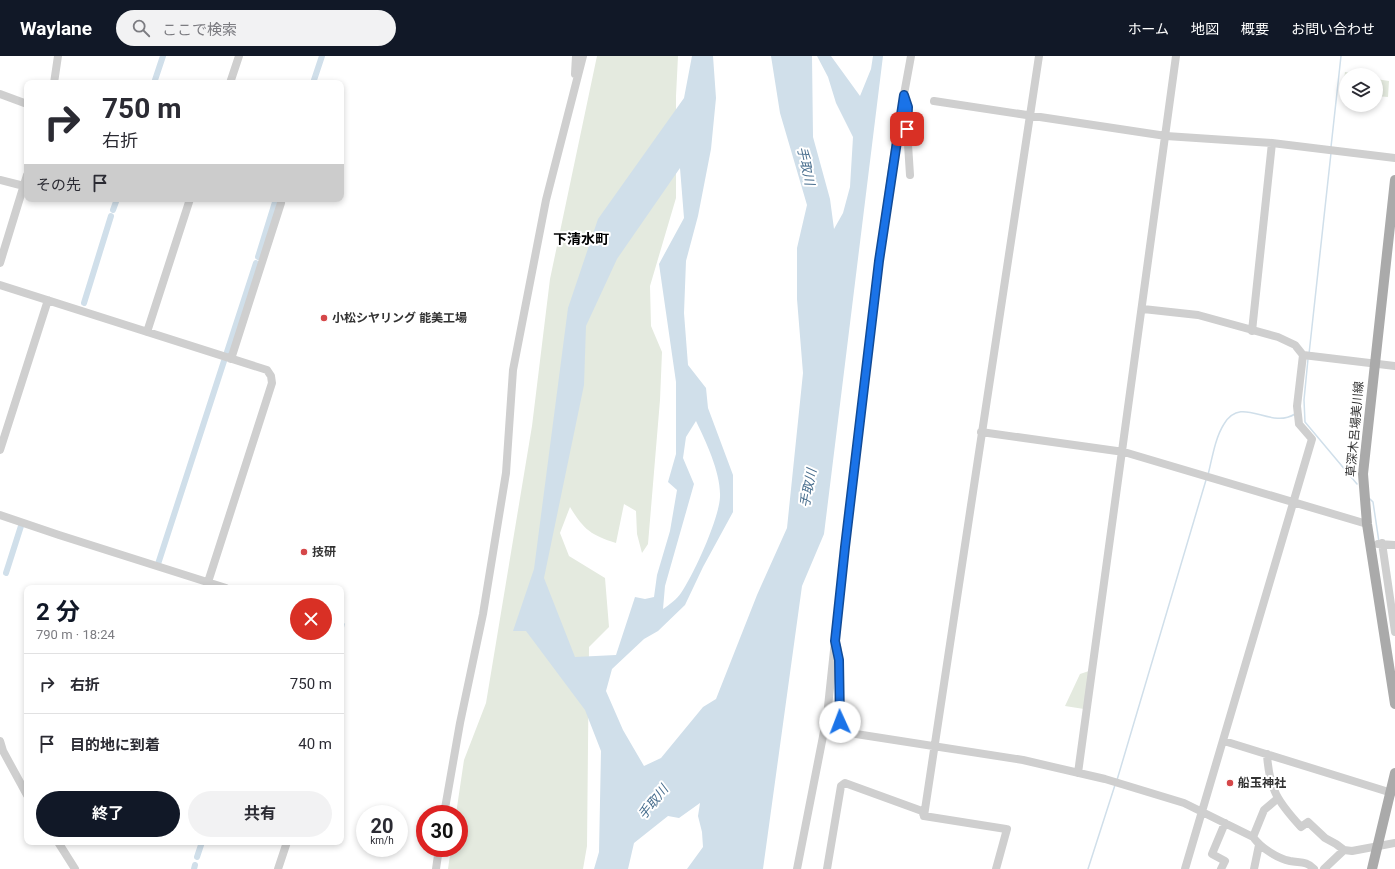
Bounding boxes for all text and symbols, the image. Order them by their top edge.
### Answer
search box [116,10,396,46]
text: Waylane [20,17,92,40]
icon: search [130,17,152,39]
text: ここで検索 [162,21,237,39]
text: ホーム [1127,21,1169,37]
text: 地図 [1191,21,1219,37]
text: 概要 [1241,21,1269,37]
text: お問い合わせ [1291,21,1375,37]
map controls [1339,68,1383,112]
button: layers [1339,68,1383,112]
text: 750 m [102,92,181,125]
icon: right [36,96,88,148]
pin [890,112,924,146]
icon: arrive [896,118,918,140]
text: 右折 [102,130,138,151]
water label: 手取川 [795,145,818,189]
icon: arrive [89,172,111,194]
text: その先 [36,176,81,194]
district label: 下清水町 [553,231,609,247]
place label: 小松シヤリング 能美工場 [332,311,467,325]
marker: 小松シヤリング 能美工場 [319,313,329,323]
street label: 草深木呂場美川線 [1344,381,1366,477]
water label: 手取川 [797,465,819,509]
place label: 技研 [312,545,336,559]
marker: 技研 [299,547,309,557]
text: 2 分 [36,598,80,626]
button: close [290,598,332,640]
text: 790 m · 18:24 [36,627,115,642]
icon: right [36,673,58,695]
text: 750 m [290,675,332,693]
text: 右折 [70,676,100,694]
position arrow [819,701,861,743]
icon: arrive [36,733,58,755]
text: 40 m [298,735,332,753]
text: 目的地に到着 [70,736,160,754]
place label: 船玉神社 [1238,776,1286,790]
marker: 船玉神社 [1225,778,1235,788]
water label: 手取川 [635,781,672,822]
button: 終了 [36,791,180,837]
button: 共有 [188,791,332,837]
speed limit sign: 30 [416,805,468,857]
text: 20 [371,814,393,838]
text: km/h [370,835,394,846]

